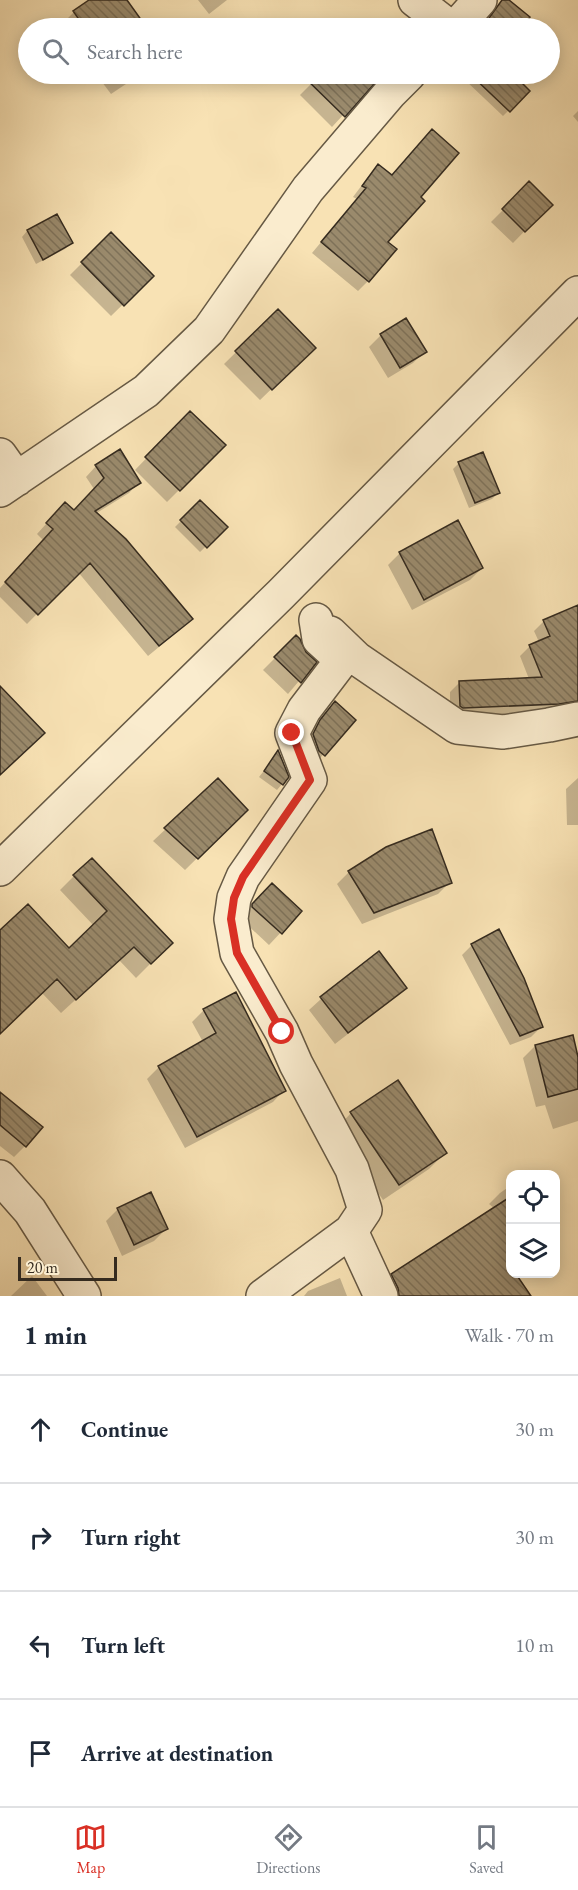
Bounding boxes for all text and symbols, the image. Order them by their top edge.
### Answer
search box [18,18,560,84]
icon: search [39,35,72,68]
text: Search here [87,37,182,66]
route end [278,719,304,745]
route start [268,1018,294,1044]
map controls [506,1170,560,1278]
button: locate [506,1170,560,1224]
button: layers [506,1224,560,1278]
scale bar [18,1254,117,1282]
text: 20 m [27,1257,58,1278]
text: 1 min [24,1318,87,1352]
text: Walk · 70 m [465,1322,554,1348]
icon: ahead [24,1413,57,1446]
text: Continue [81,1415,168,1444]
text: 30 m [515,1416,554,1442]
icon: right [24,1521,57,1554]
text: Turn right [81,1523,180,1552]
text: 30 m [515,1524,554,1550]
icon: left [24,1629,57,1662]
text: Turn left [81,1631,165,1660]
text: 10 m [515,1632,554,1658]
icon: arrive [24,1737,57,1770]
text: Arrive at destination [81,1739,273,1768]
tab: Map [74,1821,107,1878]
tab: Directions [256,1821,321,1878]
tab: Saved [469,1821,504,1878]

